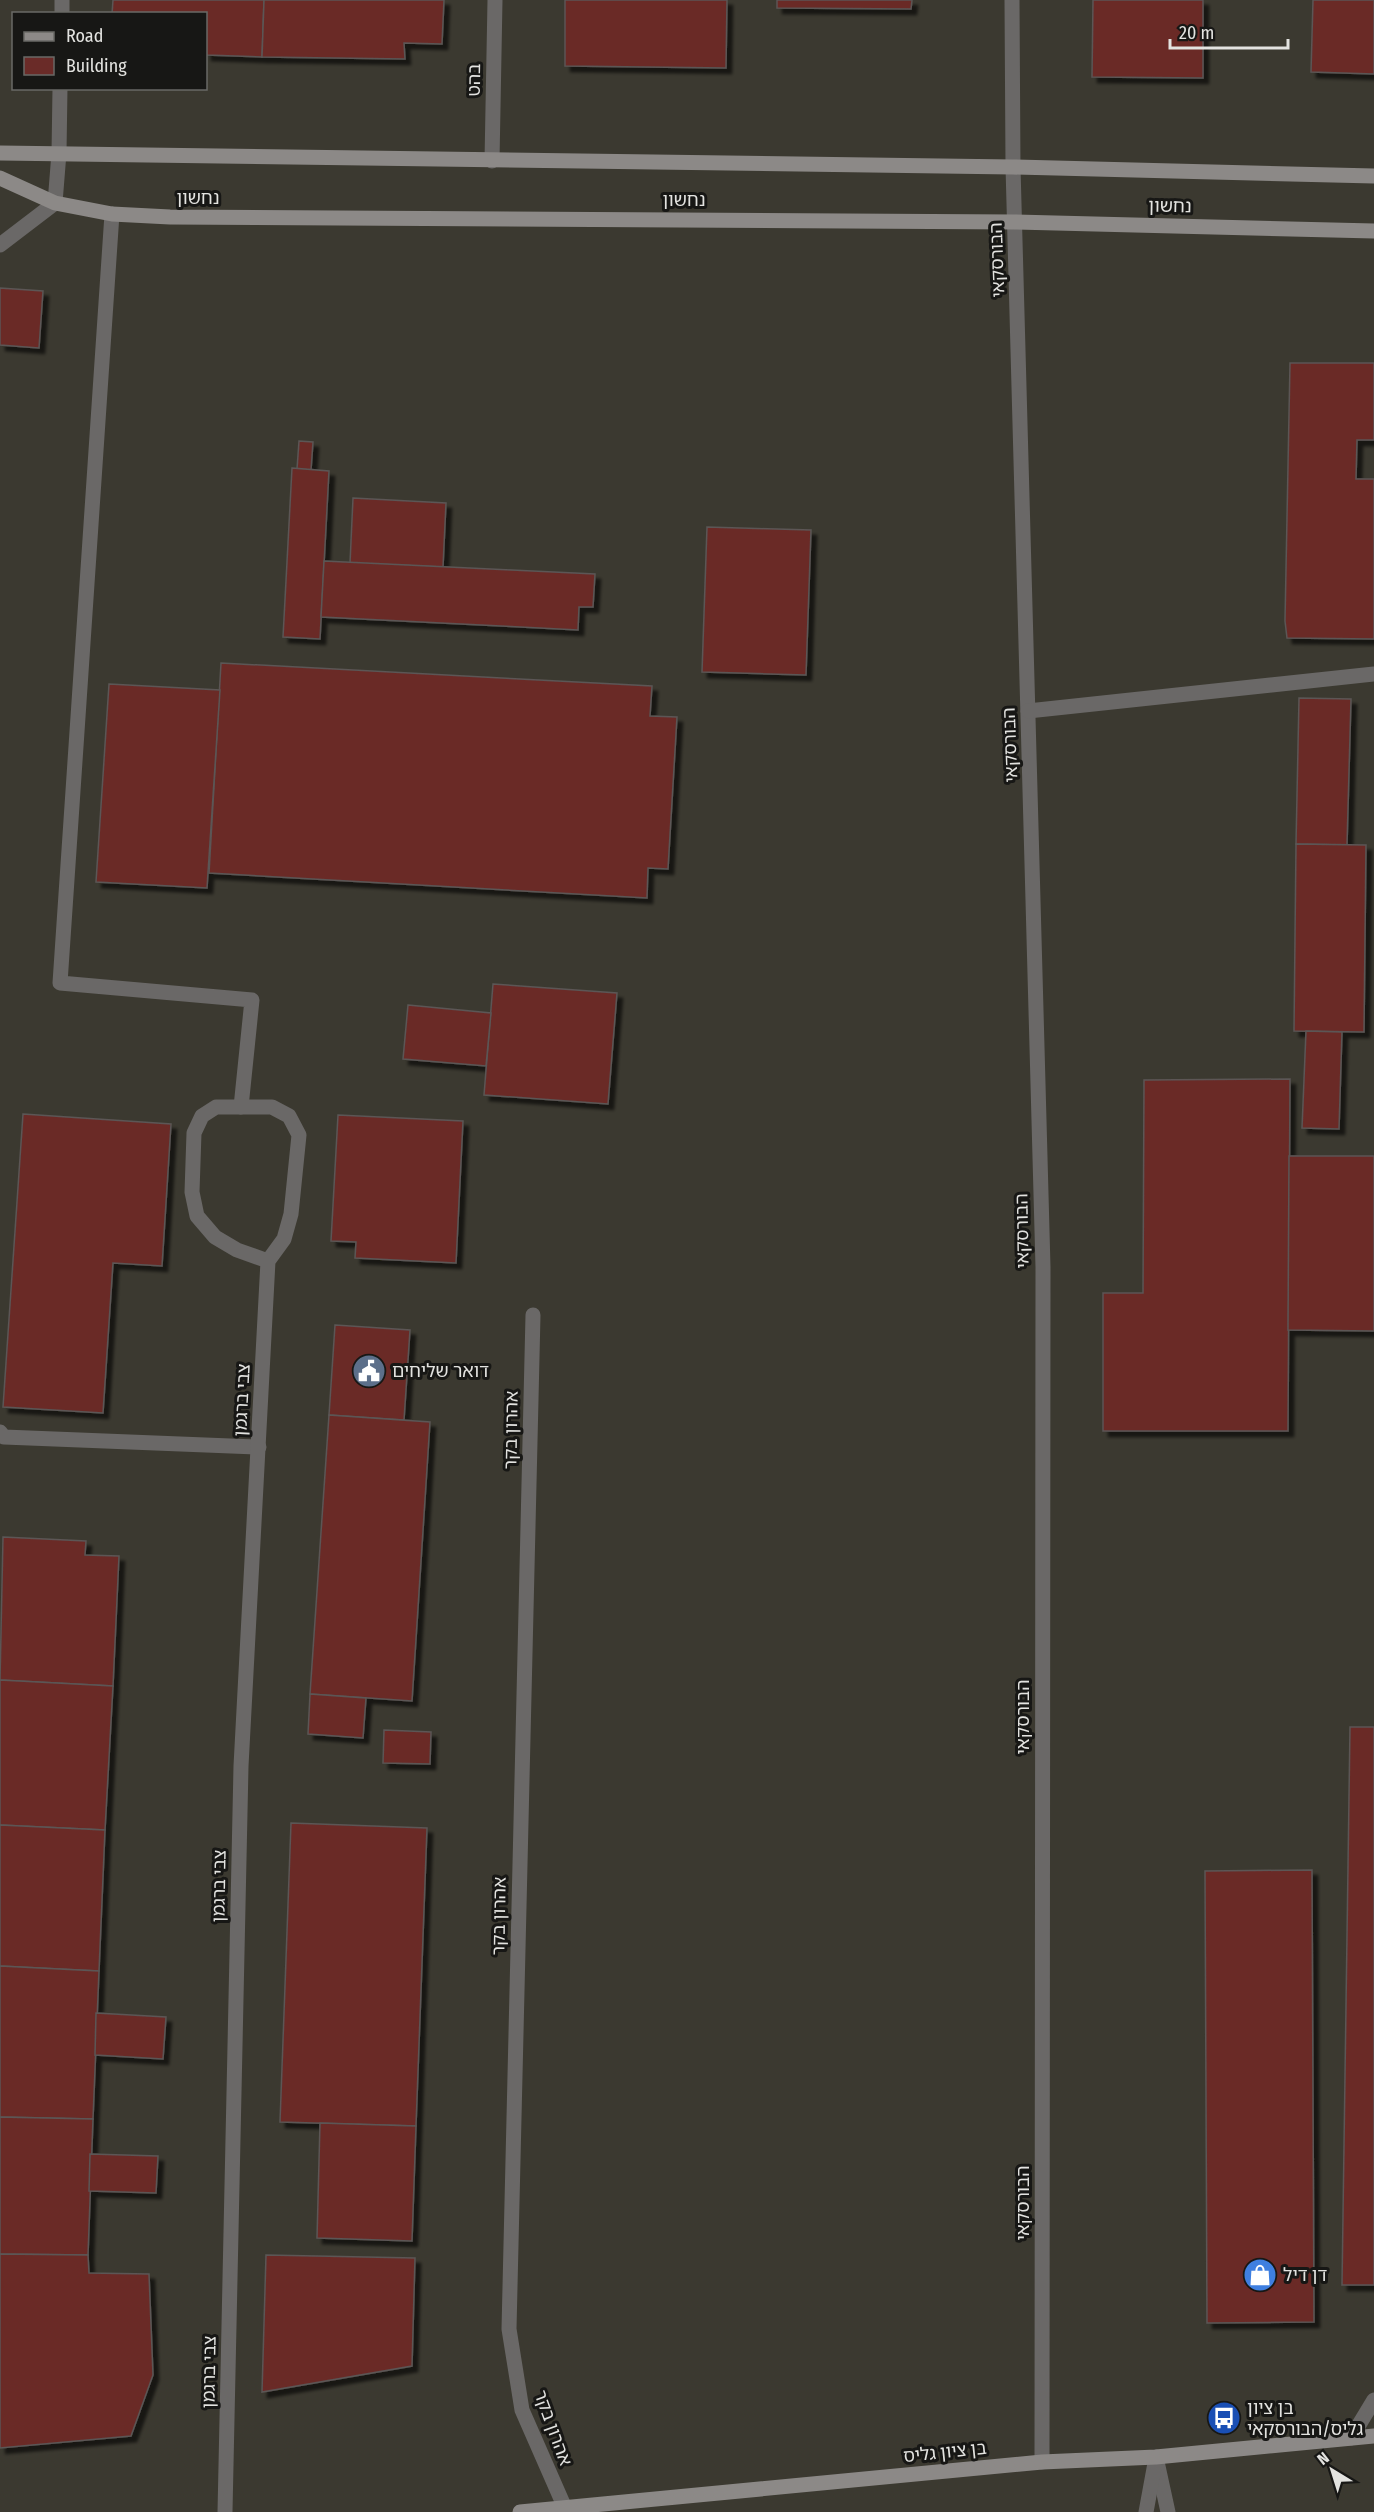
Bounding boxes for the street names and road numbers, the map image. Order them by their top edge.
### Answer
street label: בהט [463,63,485,97]
street label: נחשון [176,187,220,209]
street label: נחשון [662,189,706,211]
street label: נחשון [1148,195,1192,217]
street label: הבורסקאי [985,222,1009,298]
street label: הבורסקאי [998,707,1022,783]
street label: הבורסקאי [1010,1193,1034,1269]
street label: צבי ברגמן [229,1363,255,1437]
street label: אהרון בקר [499,1390,523,1470]
street label: הבורסקאי [1012,1679,1034,1755]
street label: צבי ברגמן [207,1849,231,1923]
street label: אהרון בקר [487,1876,511,1956]
street label: הבורסקאי [1012,2165,1034,2241]
street label: צבי ברגמן [197,2335,221,2409]
street label: אהרון בקר [529,2387,577,2469]
street label: בן ציון גליס [902,2437,988,2467]

